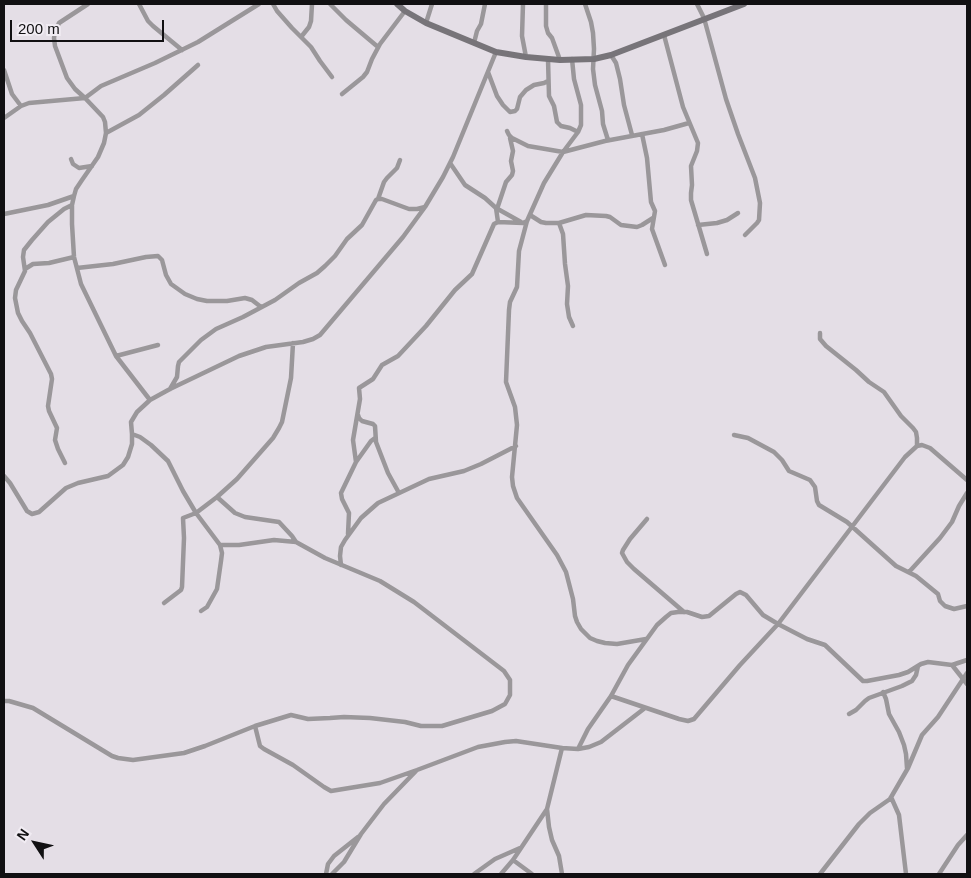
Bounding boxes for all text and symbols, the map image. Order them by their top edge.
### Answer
scale bar [12,10,166,42]
text: 200 m [18,20,60,37]
north arrow [10,818,60,868]
text: N [13,826,32,843]

